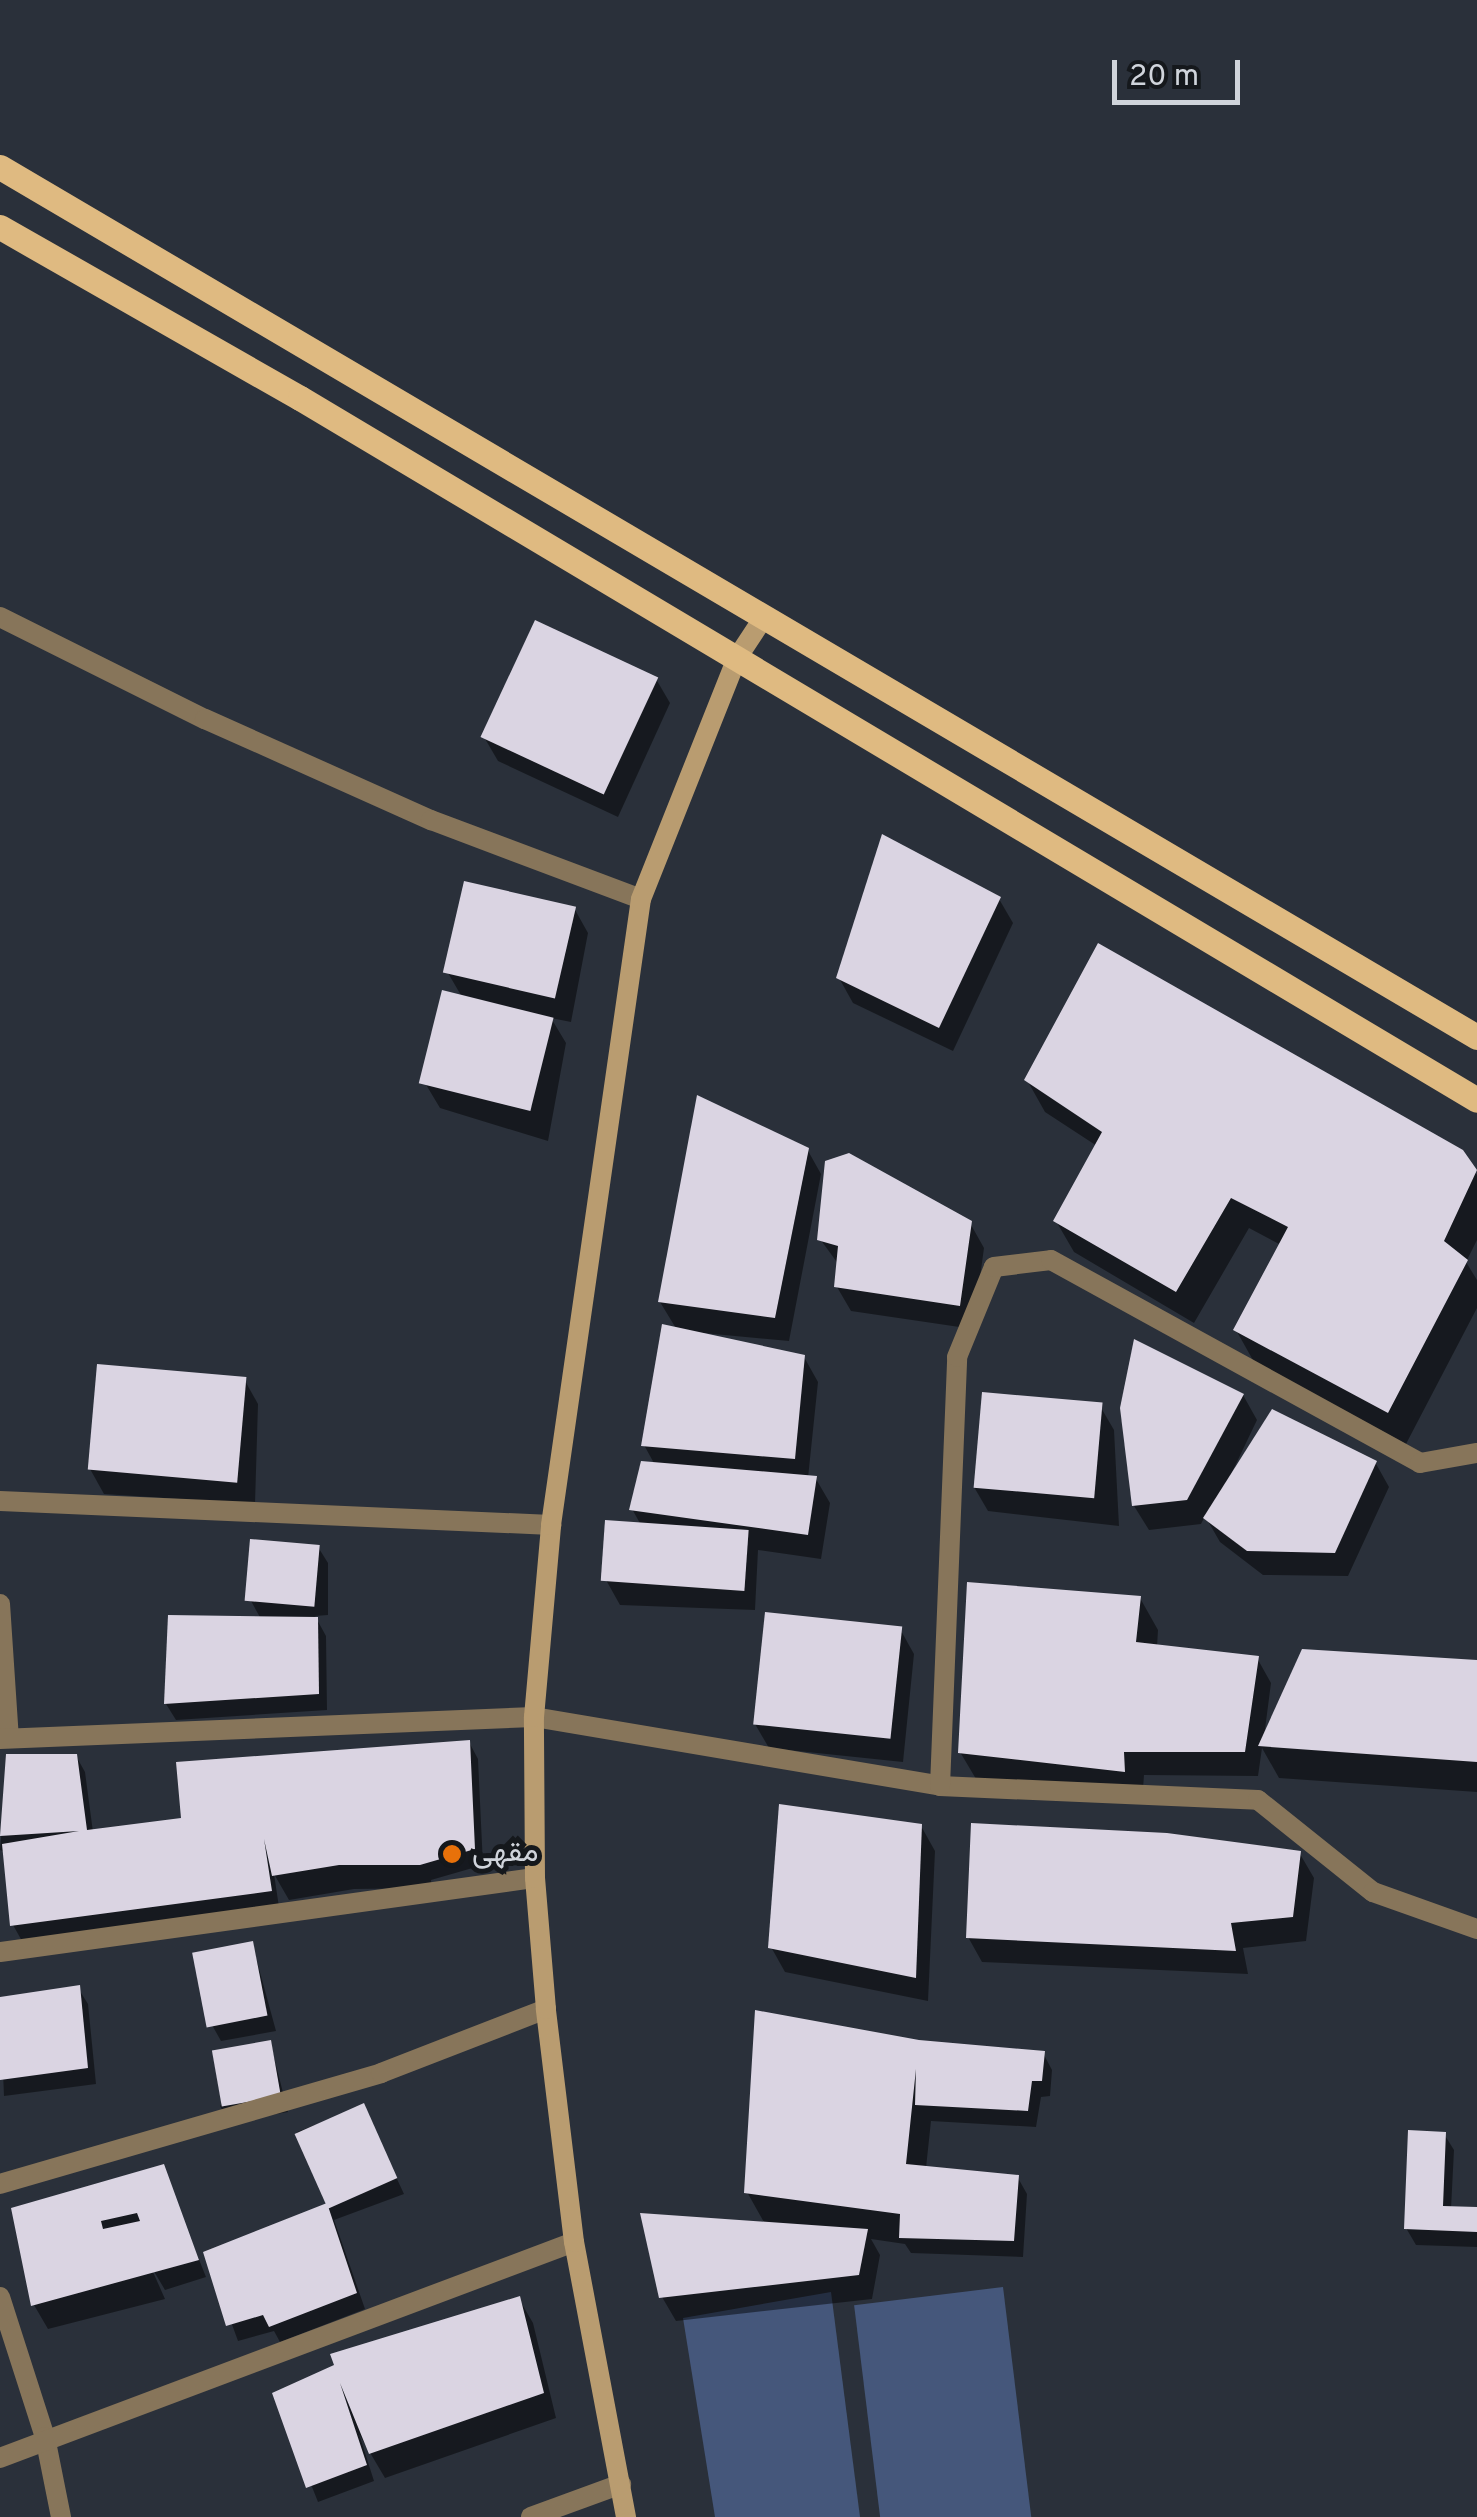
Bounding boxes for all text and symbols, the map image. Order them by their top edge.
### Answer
scale bar [1117,40,1244,102]
text: 20 m [1129,59,1199,96]
place label: مقهى [472,1836,539,1872]
marker: مقهى [441,1843,463,1865]

